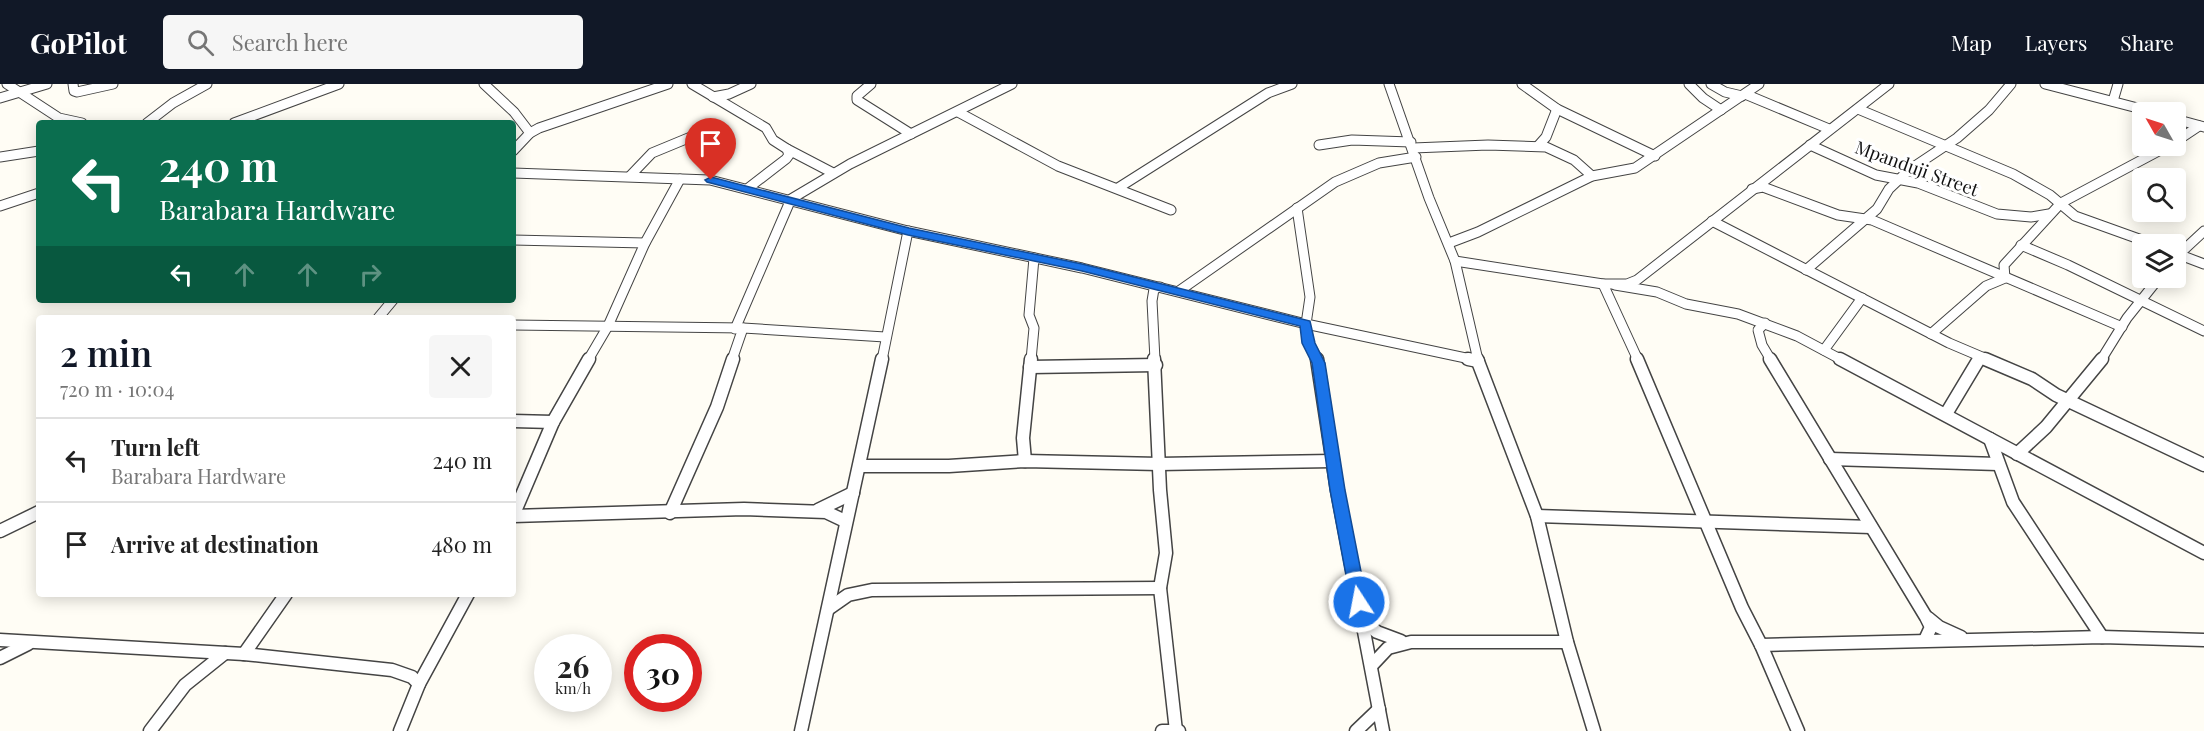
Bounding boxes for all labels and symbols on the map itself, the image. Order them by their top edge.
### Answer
north arrow [2132,102,2186,156]
pin [685,118,736,180]
street label: Mpanduji Street [1852,135,1983,202]
position arrow [1327,570,1391,634]
speed limit sign: 30 [624,634,702,712]

